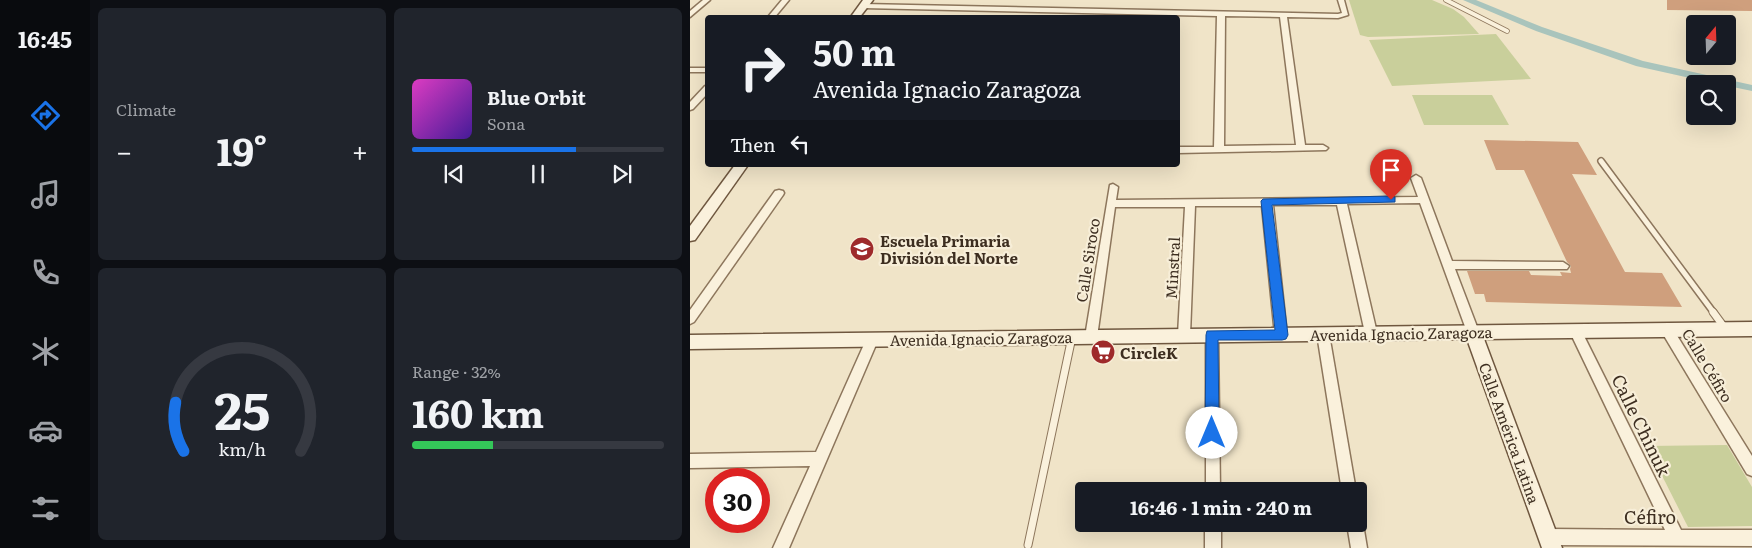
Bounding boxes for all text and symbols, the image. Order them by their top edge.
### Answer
north arrow [1686,15,1736,65]
map controls [1686,15,1736,125]
text: 16:45 [18,22,72,55]
text: 50 m [813,25,896,77]
icon: right [730,35,795,100]
text: Avenida Ignacio Zaragoza [813,72,1081,105]
button: search [1686,75,1736,125]
text: Blue Orbit [487,83,586,111]
text: Climate [116,97,176,121]
icon: directions [28,98,63,133]
text: Sona [487,111,525,135]
text: 19° [217,121,268,178]
text: − [116,129,132,171]
text: + [352,129,368,171]
text: Then [730,130,776,158]
icon: left [786,130,814,158]
pin [1370,149,1412,200]
icon: arrive [1377,156,1405,184]
icon: previous [440,160,468,188]
icon: pause [524,160,552,188]
icon: next [608,160,636,188]
icon: music [28,177,63,212]
street label: Calle Siroco [1069,216,1105,304]
place label: Escuela Primaria División del Norte [880,229,1018,269]
school or university icon: Escuela Primaria División del Norte [849,236,875,262]
street label: Minstral [1159,236,1185,300]
icon: phone [28,255,63,290]
street label: Avenida Ignacio Zaragoza [1309,320,1494,346]
street label: Calle Céfiro [1677,324,1739,406]
street label: Avenida Ignacio Zaragoza [889,325,1074,351]
icon: climate [28,334,63,369]
supermarket icon: CircleK [1090,339,1116,365]
place label: CircleK [1120,341,1178,364]
text: Range · 32% [412,359,501,383]
street label: Calle América Latina [1474,359,1547,508]
text: 25 [214,369,270,446]
street label: Calle Chinuk [1606,369,1679,482]
text: 160 km [412,383,544,440]
position arrow [1185,406,1237,458]
icon: car [28,413,63,448]
text: km/h [218,435,266,462]
speed limit sign: 30 [705,468,770,533]
icon: filters [28,491,63,526]
text: 16:46 · 1 min · 240 m [1130,493,1312,521]
street label: Céfiro [1624,503,1676,530]

